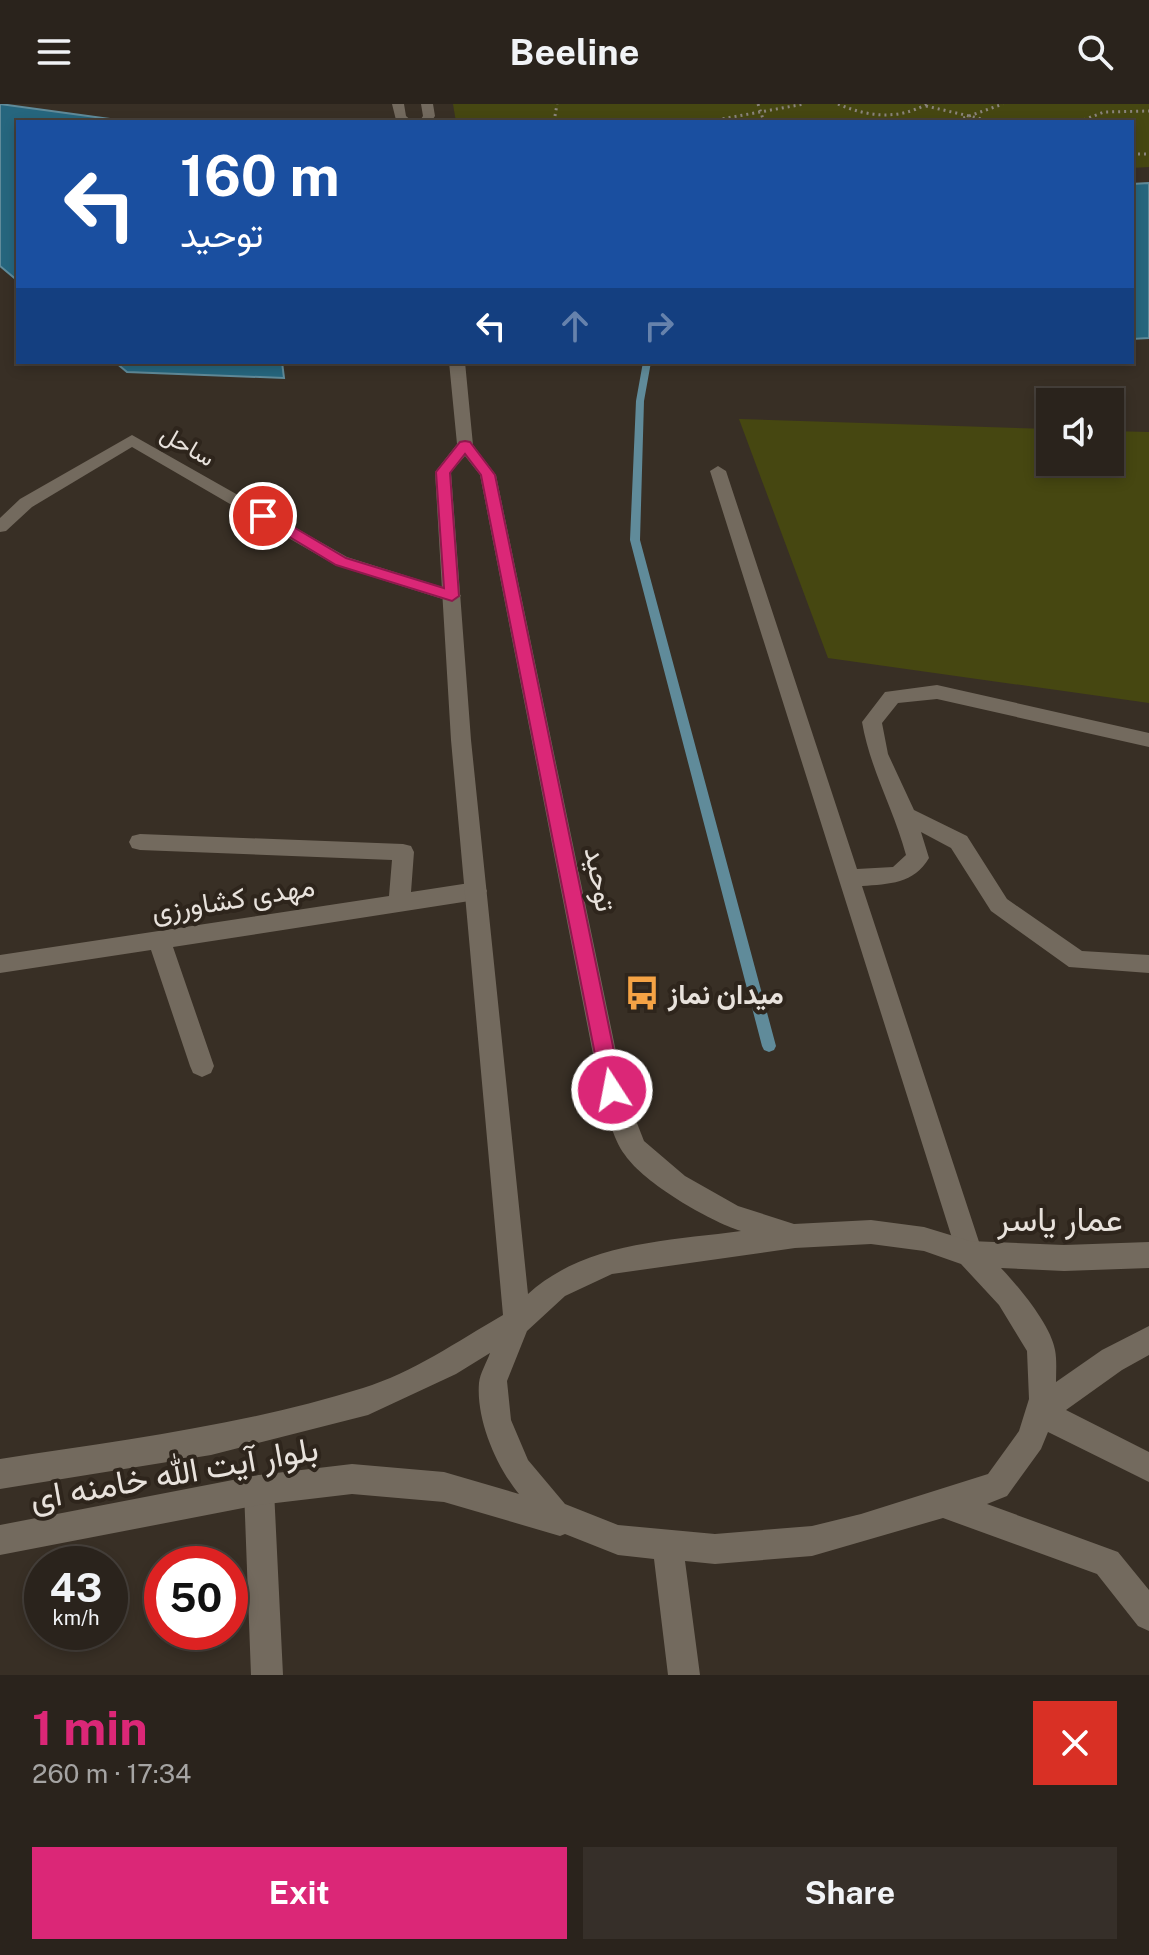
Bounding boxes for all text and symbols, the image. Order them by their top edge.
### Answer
icon: menu [32,30,76,74]
icon: search [1073,30,1117,74]
text: Beeline [510,31,639,73]
text: 160 m [180,143,340,209]
icon: left [48,152,152,256]
text: توحید [180,213,263,255]
icon: left [469,304,513,348]
icon: ahead [553,304,597,348]
icon: right [637,304,681,348]
map controls [1036,388,1124,476]
button: sound [1036,388,1124,476]
street label: ساحل [156,419,220,472]
pin [229,482,297,550]
icon: arrive [241,494,285,538]
street label: توحید [577,844,623,914]
street label: مهدی کشاورزی [149,869,317,929]
bus stop icon: میدان نماز [623,974,661,1012]
place label: میدان نماز [667,977,784,1012]
position arrow [570,1048,654,1132]
street label: عمار یاسر [996,1199,1123,1240]
street label: بلوار آیت الله خامنه ای [27,1428,322,1519]
speed limit sign: 50 [144,1546,248,1650]
text: 43 [50,1564,102,1611]
text: km/h [52,1606,100,1630]
text: 1 min [32,1699,148,1756]
button: close [1033,1701,1117,1785]
text: 260 m · 17:34 [32,1758,191,1789]
button: Exit [32,1847,567,1939]
button: Share [583,1847,1117,1939]

